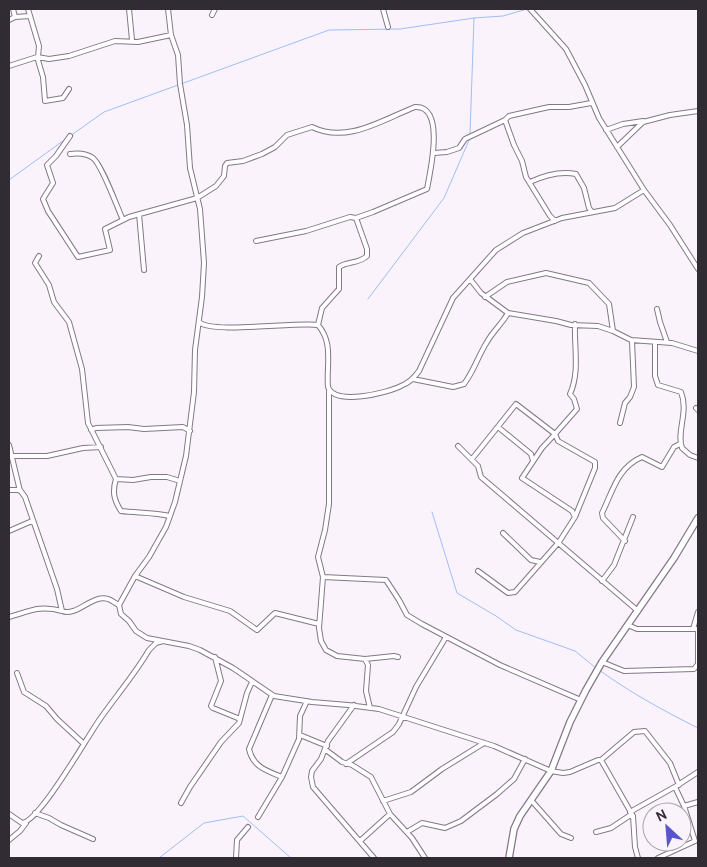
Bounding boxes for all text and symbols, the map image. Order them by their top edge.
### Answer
north arrow [642,802,692,852]
text: N [653,805,670,826]

